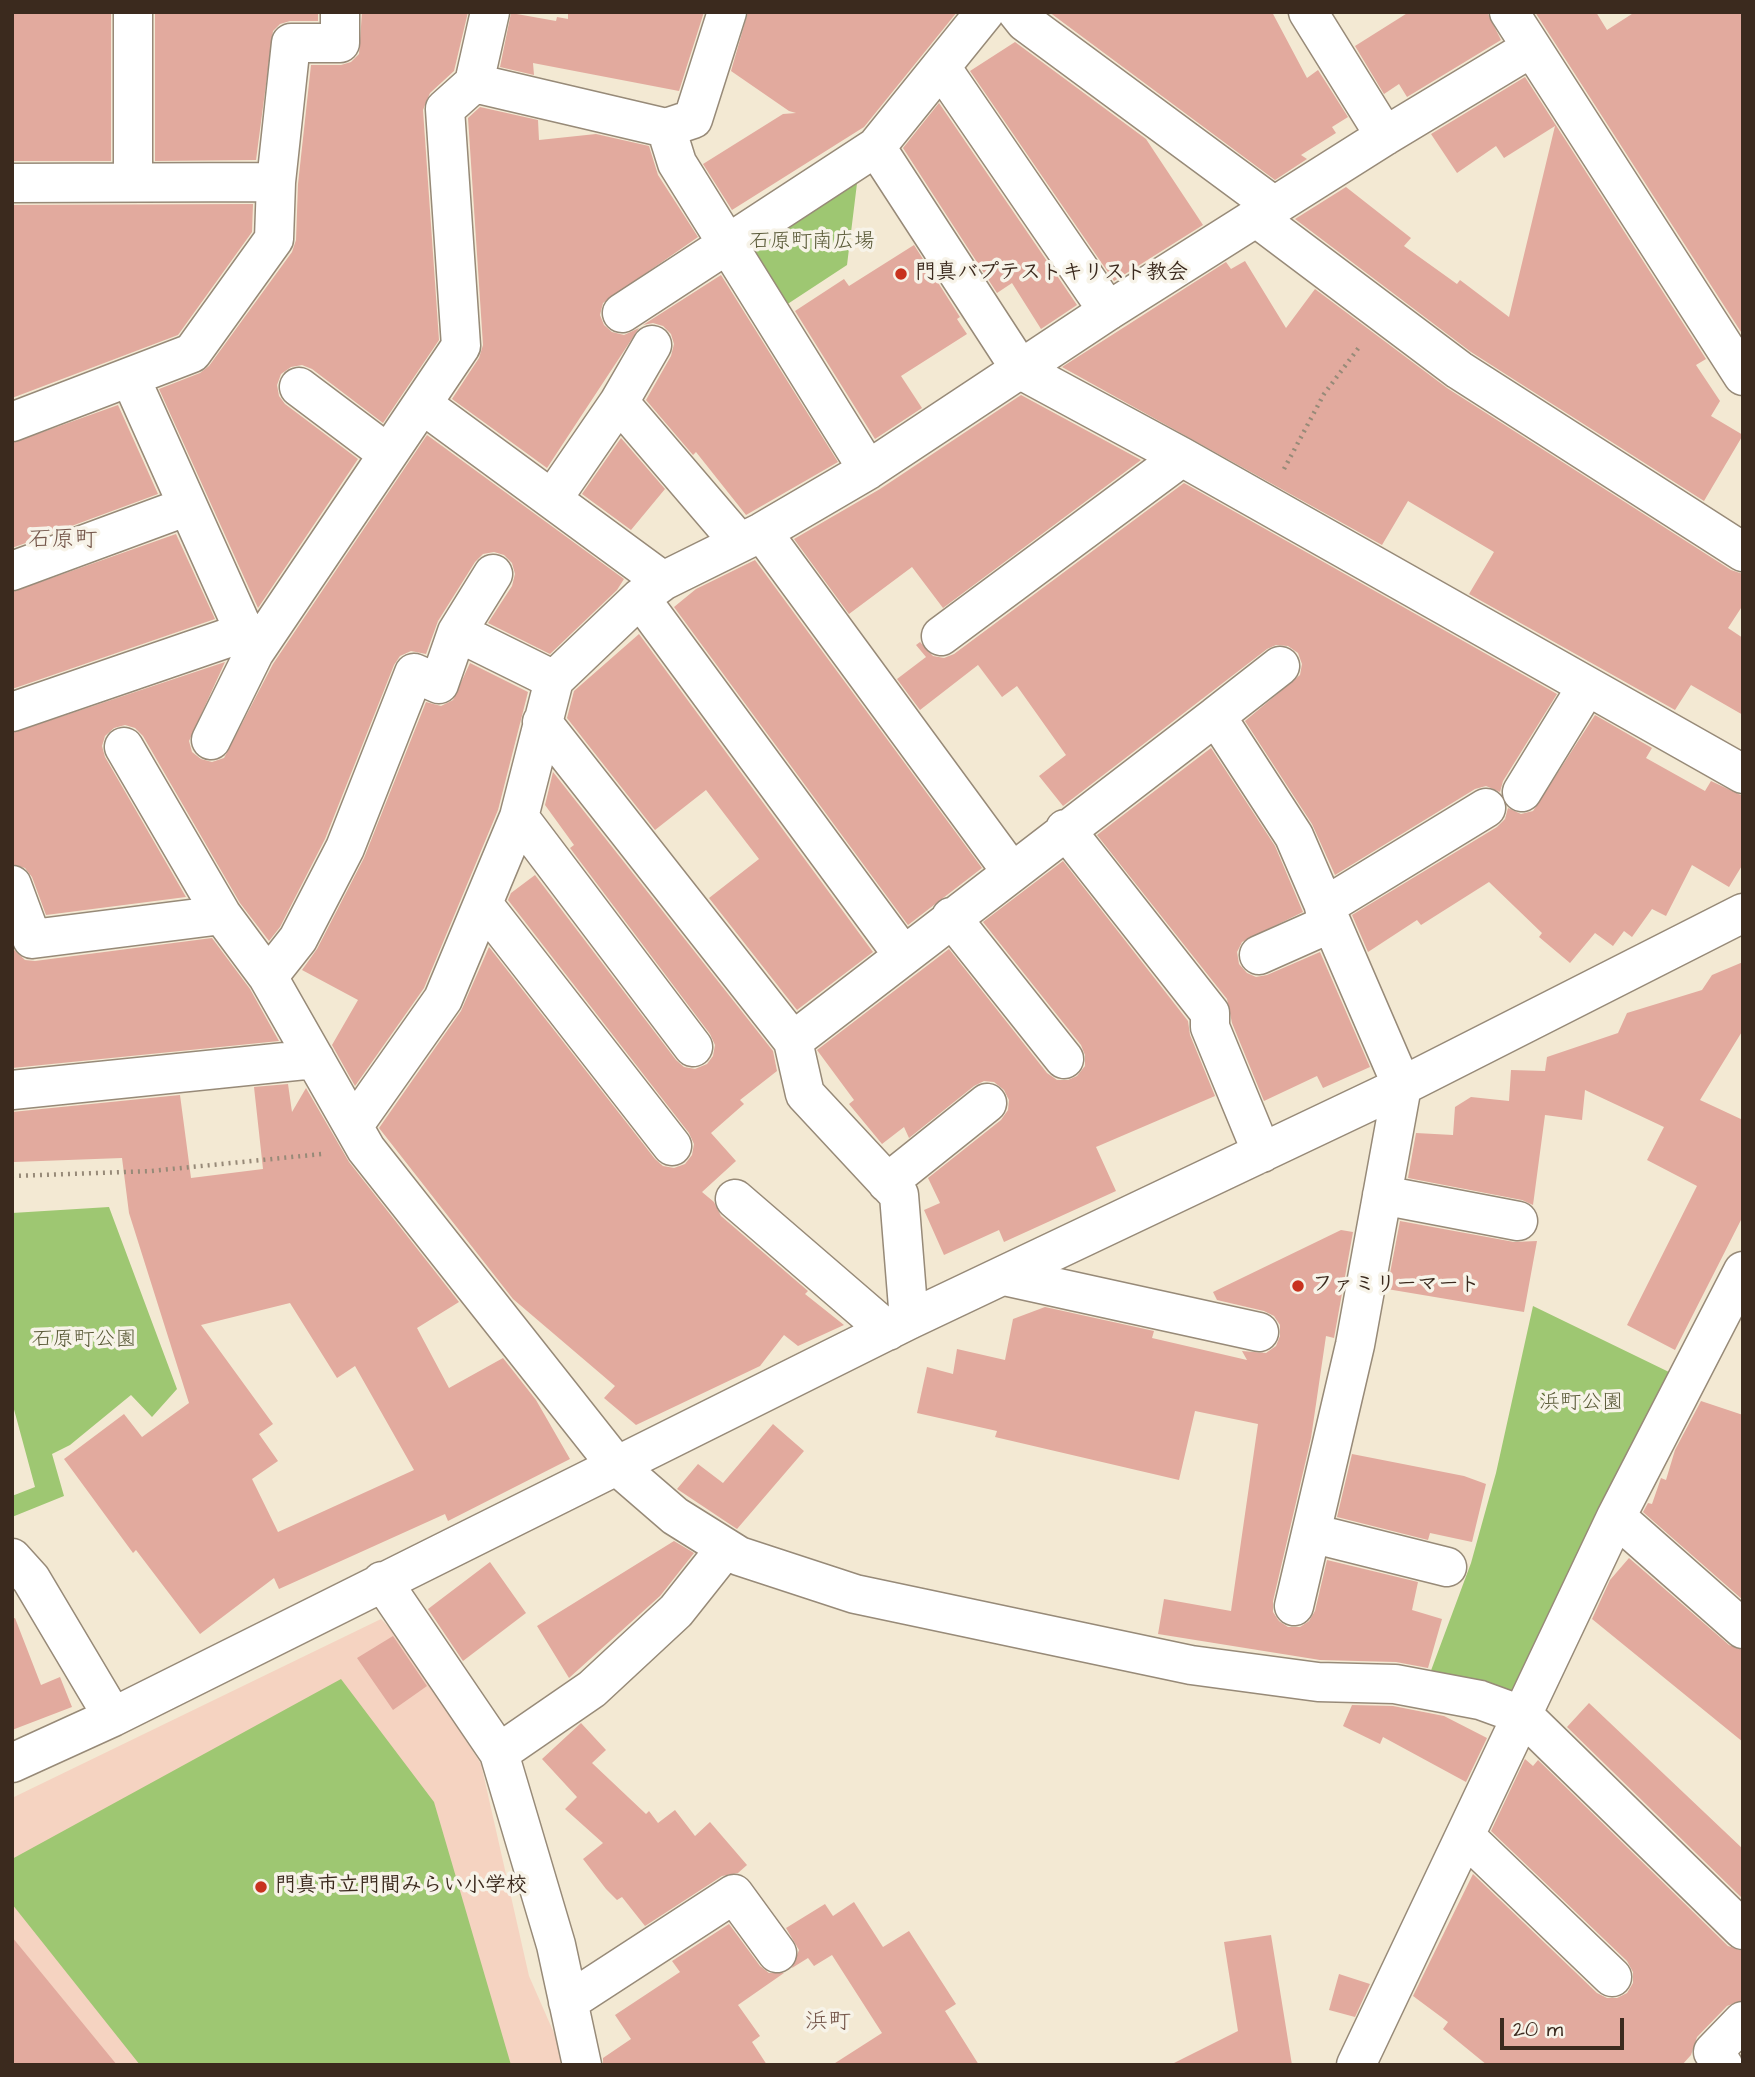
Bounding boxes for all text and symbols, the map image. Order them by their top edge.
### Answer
park label: 石原町南広場 [749,230,875,256]
place label: 門真バプテストキリスト教会 [915,261,1188,287]
marker: 門真バプテストキリスト教会 [893,266,909,282]
district label: 石原町 [29,527,97,555]
place label: ファミリーマート [1312,1273,1480,1299]
marker: ファミリーマート [1290,1278,1306,1294]
park label: 石原町公園 [32,1328,136,1354]
park label: 浜町公園 [1539,1391,1623,1417]
place label: 門真市立門間みらい小学校 [275,1874,527,1900]
marker: 門真市立門間みらい小学校 [253,1879,269,1895]
scale bar [1503,2004,1627,2048]
district label: 浜町 [805,2009,851,2037]
text: 20 m [1513,2015,1563,2044]

